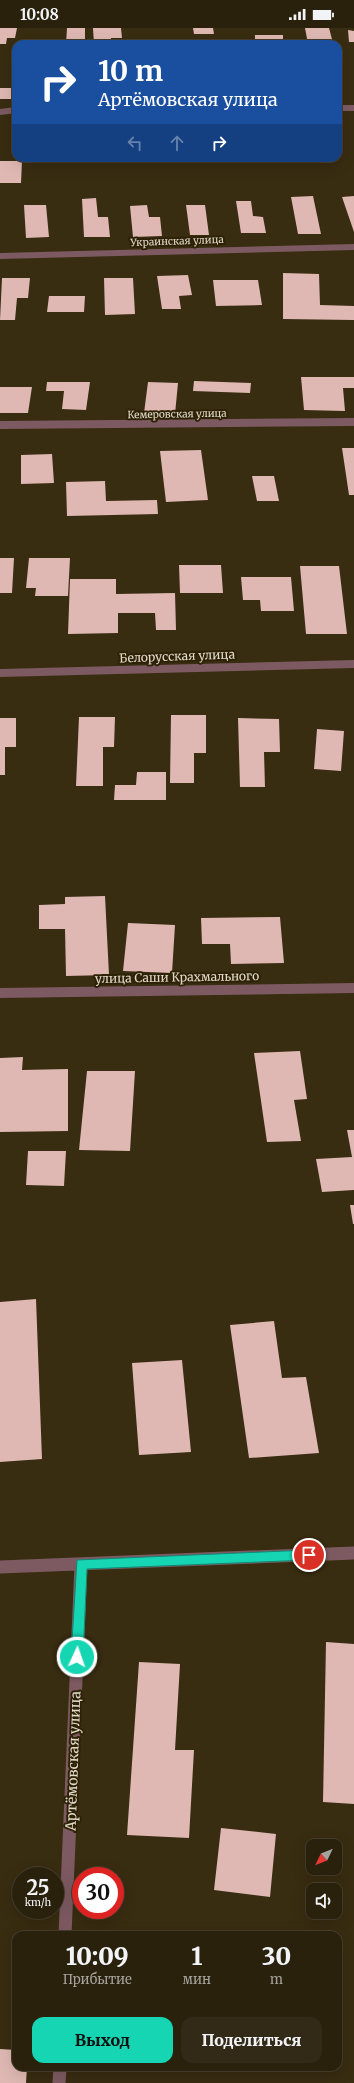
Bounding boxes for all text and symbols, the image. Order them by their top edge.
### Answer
text: 10:08 [20,5,59,24]
text: 10 m [98,53,163,89]
icon: right [32,56,84,108]
text: Артёмовская улица [98,88,278,111]
icon: left [124,132,146,154]
icon: ahead [166,132,188,154]
icon: right [208,132,230,154]
street label: Украинская улица [129,233,225,249]
street label: Кемеровская улица [127,407,227,421]
street label: Белорусская улица [119,646,236,666]
street label: улица Саши Крахмального [95,968,259,986]
pin [292,1538,326,1572]
icon: arrive [298,1544,320,1566]
position arrow [56,1636,98,1678]
street label: Артёмовская улица [62,1690,84,1832]
north arrow [306,1839,342,1875]
map controls [306,1839,342,1919]
speed limit sign: 30 [72,1867,124,1919]
text: 25 [27,1875,49,1900]
button: sound [306,1883,342,1919]
text: km/h [25,1896,51,1909]
text: 10:09 [66,1941,129,1972]
text: 1 [191,1941,202,1972]
text: 30 [262,1941,291,1972]
text: Прибытие [63,1971,132,1988]
text: мин [183,1971,211,1988]
text: m [270,1971,283,1988]
button: Выход [32,2017,173,2063]
button: Поделиться [181,2017,322,2063]

